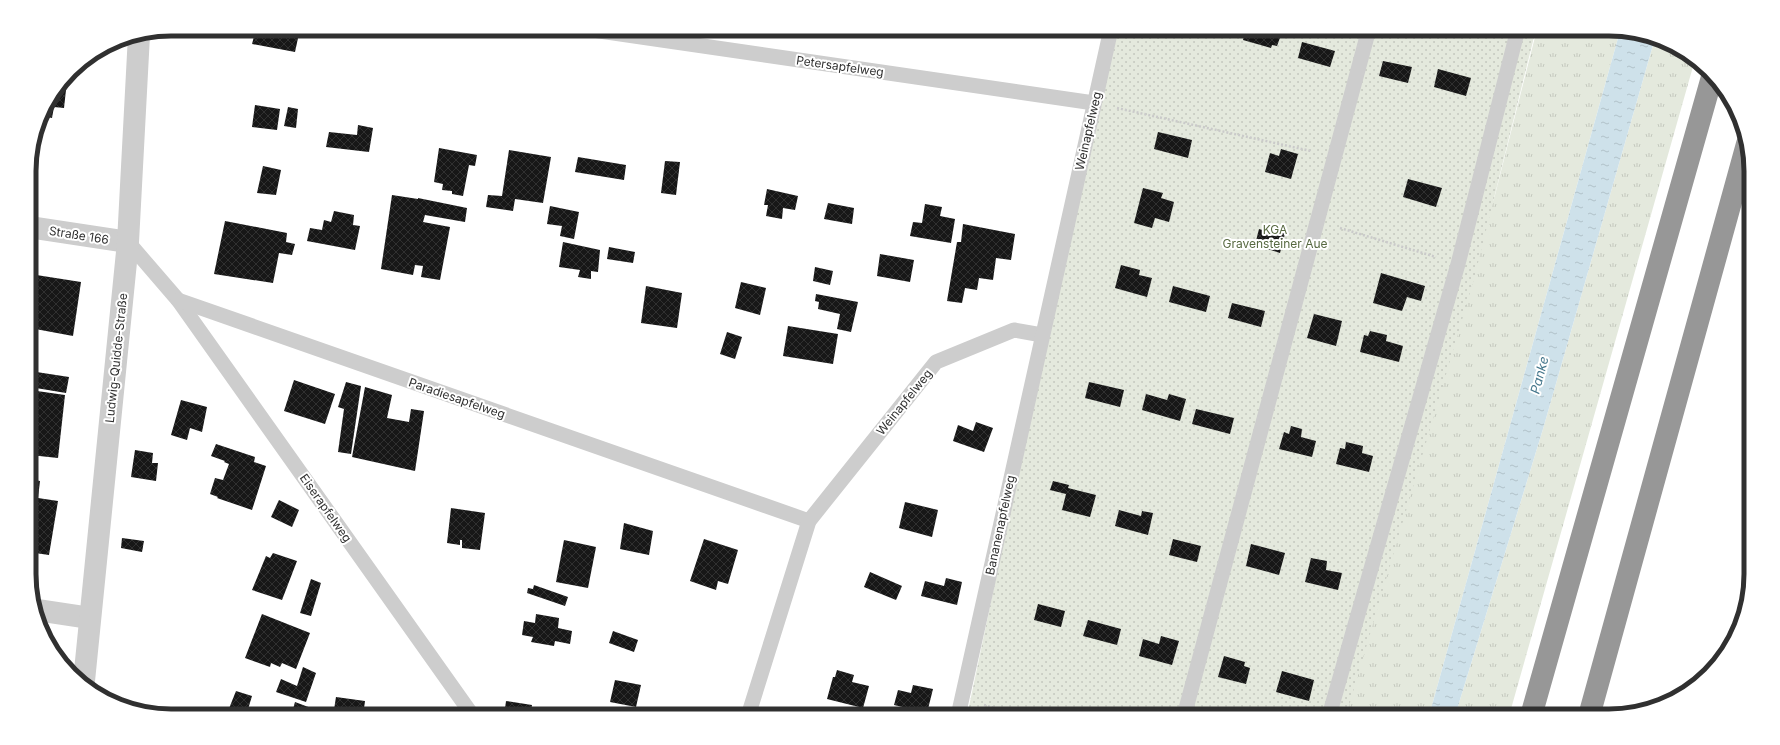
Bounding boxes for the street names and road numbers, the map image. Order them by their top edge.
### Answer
street label: Petersapfelweg [795,52,885,80]
street label: Weinapfelweg [1072,90,1104,172]
street label: Straße 166 [48,223,110,247]
street label: Ludwig-Quidde-Straße [102,292,130,424]
street label: Weinapfelweg [873,366,935,438]
street label: Paradiesapfelweg [407,374,507,422]
street label: Eiserapfelweg [297,471,355,545]
street label: Bananenapfelweg [982,474,1018,576]

